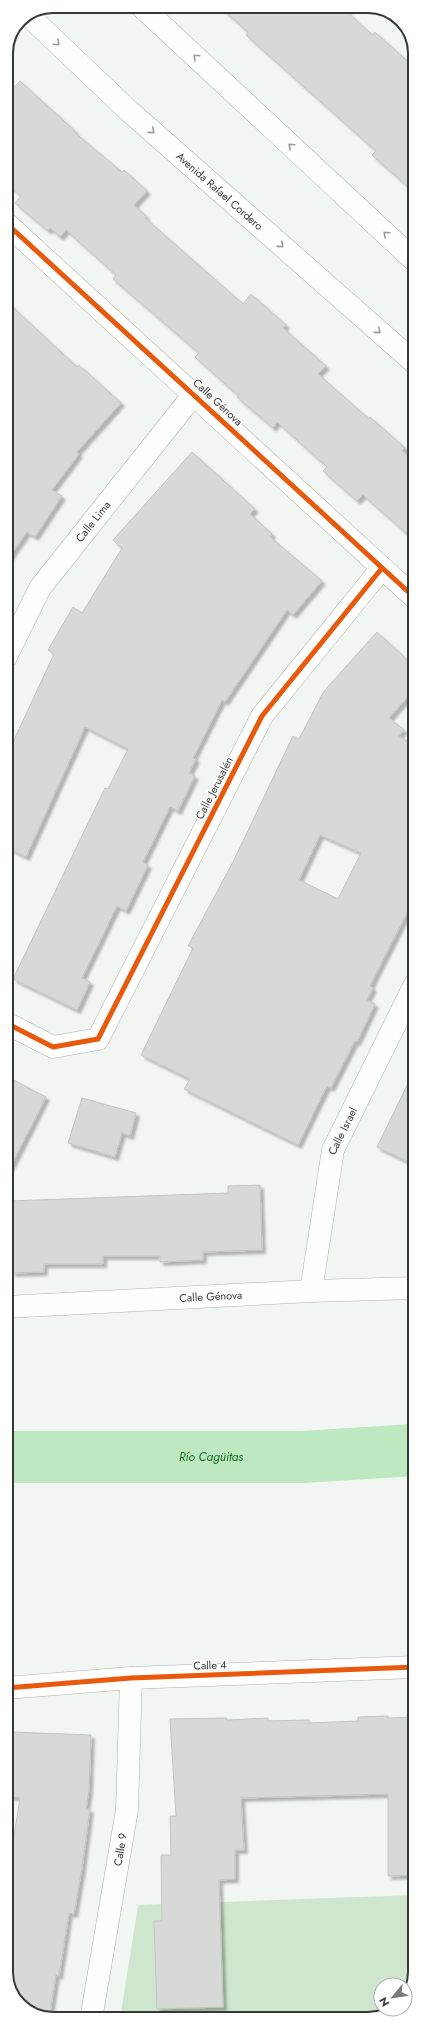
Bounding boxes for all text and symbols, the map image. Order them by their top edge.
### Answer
one-way arrow [52,38,60,45]
one-way arrow [193,54,201,62]
one-way arrow [147,127,155,134]
one-way arrow [288,143,296,151]
street label: Avenida Rafael Cordero [173,148,267,234]
one-way arrow [383,232,391,239]
one-way arrow [276,240,284,248]
one-way arrow [374,327,381,334]
street label: Calle Génova [190,375,246,429]
street label: Calle Lima [72,497,114,545]
street label: Calle Jerusalén [191,754,237,822]
street label: Calle Israel [324,1104,361,1156]
street label: Calle Génova [179,1287,243,1306]
water label: Río Cagüitas [179,1448,243,1466]
street label: Calle 4 [193,1656,227,1674]
street label: Calle 9 [109,1832,131,1867]
north arrow [373,1977,413,2017]
text: N [375,1994,393,2010]

